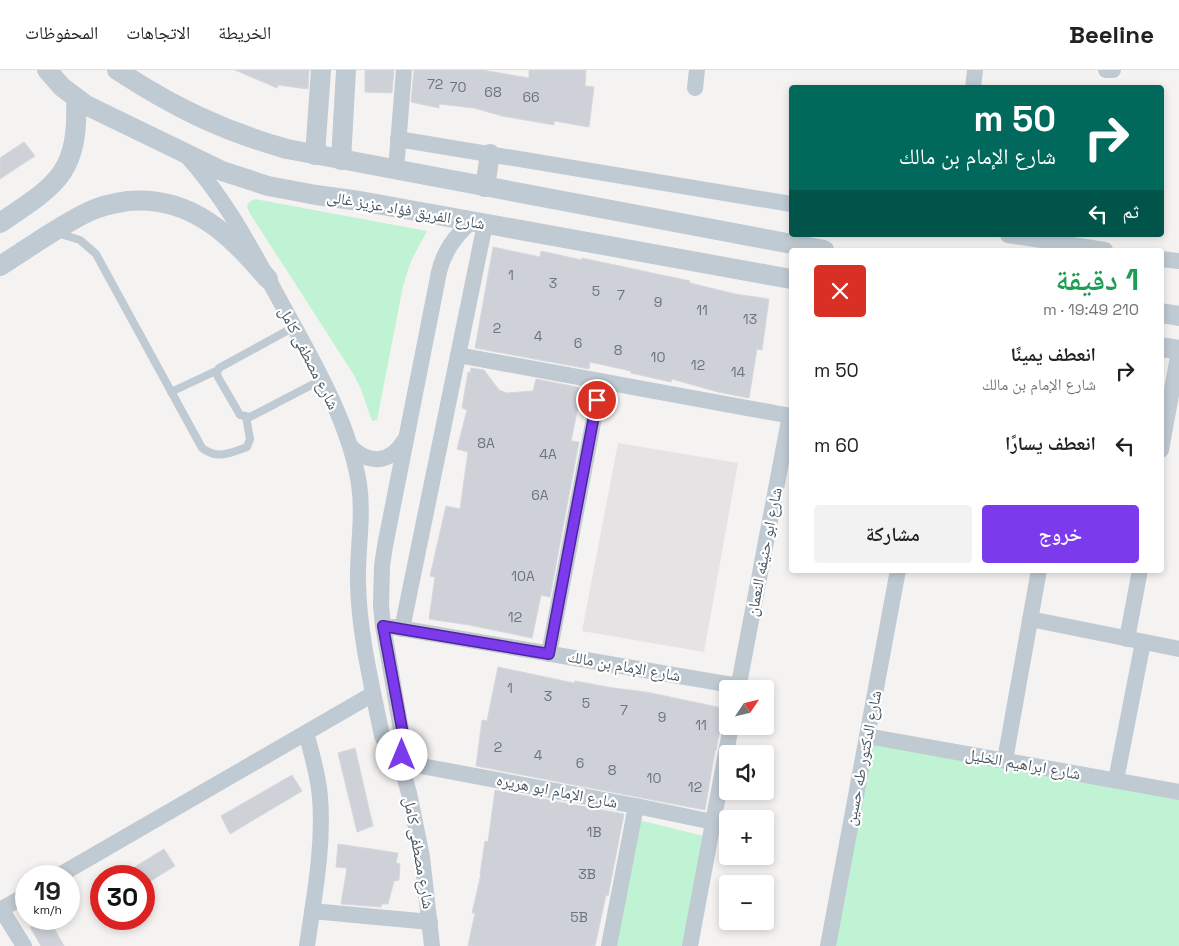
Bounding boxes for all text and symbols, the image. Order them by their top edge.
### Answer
text: Beeline [1069,19,1154,50]
text: المحفوظات [25,21,98,44]
text: الاتجاهات [126,21,190,44]
text: الخريطة [218,21,271,44]
house number: 72 [427,75,443,93]
house number: 70 [450,78,466,96]
house number: 68 [484,83,502,101]
house number: 66 [522,88,540,106]
text: 50 m [974,97,1056,141]
icon: right [1074,105,1139,170]
text: شارع الإمام بن مالك [899,142,1056,170]
street label: شارع الفريق فؤاد عزيز غالى [325,186,487,234]
text: ثم [1122,199,1139,224]
icon: left [1084,200,1112,228]
text: 1 دقيقة [1055,260,1139,299]
button: close [814,265,866,317]
house number: 1 [508,266,514,284]
house number: 3 [549,274,557,292]
house number: 5 [592,282,600,300]
house number: 7 [617,286,625,304]
house number: 9 [654,293,662,311]
text: 210 m · 19:49 [1043,299,1139,320]
house number: 11 [696,301,708,319]
street label: شارع مصطفى كامل [274,303,344,413]
house number: 13 [743,310,757,328]
house number: 2 [493,319,501,337]
house number: 4 [534,327,543,345]
house number: 6 [574,334,582,352]
house number: 8 [614,341,623,359]
text: انعطف يمينًا [1011,342,1096,367]
house number: 10 [651,348,665,366]
house number: 12 [691,356,705,374]
icon: right [1111,357,1139,385]
text: 50 m [814,358,859,383]
house number: 14 [731,363,746,381]
text: شارع الإمام بن مالك [982,374,1096,395]
pin [576,379,618,421]
icon: arrive [583,386,611,414]
text: انعطف يسارًا [1005,431,1096,456]
icon: left [1111,432,1139,460]
text: 60 m [814,433,859,458]
house number: 8A [477,434,495,452]
house number: 4A [539,445,557,463]
house number: 6A [531,486,549,504]
street label: شارع ابو حنيفه النعمان [741,486,787,618]
button: مشاركة [814,505,972,563]
button: خروج [982,505,1139,563]
house number: 10A [511,567,535,585]
house number: 12 [508,608,522,626]
street label: شارع الإمام بن مالك [566,646,682,686]
house number: 1 [507,679,513,697]
north arrow [719,680,774,735]
map controls [719,680,774,930]
house number: 3 [544,687,552,705]
street label: شارع الدكتور طه حسين [840,689,886,827]
house number: 5 [582,694,590,712]
house number: 7 [620,701,628,719]
house number: 9 [658,708,666,726]
house number: 11 [695,716,707,734]
position arrow [375,728,427,780]
house number: 2 [494,738,502,756]
street label: شارع ابراهيم الخليل [964,744,1082,784]
button: sound [719,745,774,800]
house number: 4 [534,746,543,764]
house number: 6 [576,754,584,772]
house number: 8 [608,761,617,779]
street label: شارع الإمام ابو هريره [495,769,619,813]
house number: 10 [647,769,661,787]
house number: 12 [688,778,702,796]
street label: شارع مصطفى كامل [399,795,439,911]
button: + [719,810,774,865]
house number: 1B [586,823,602,841]
speed limit sign: 30 [90,865,155,930]
house number: 3B [578,865,596,883]
text: 19 [34,875,61,907]
button: − [719,875,774,930]
text: km/h [33,902,62,918]
house number: 5B [570,908,588,926]

